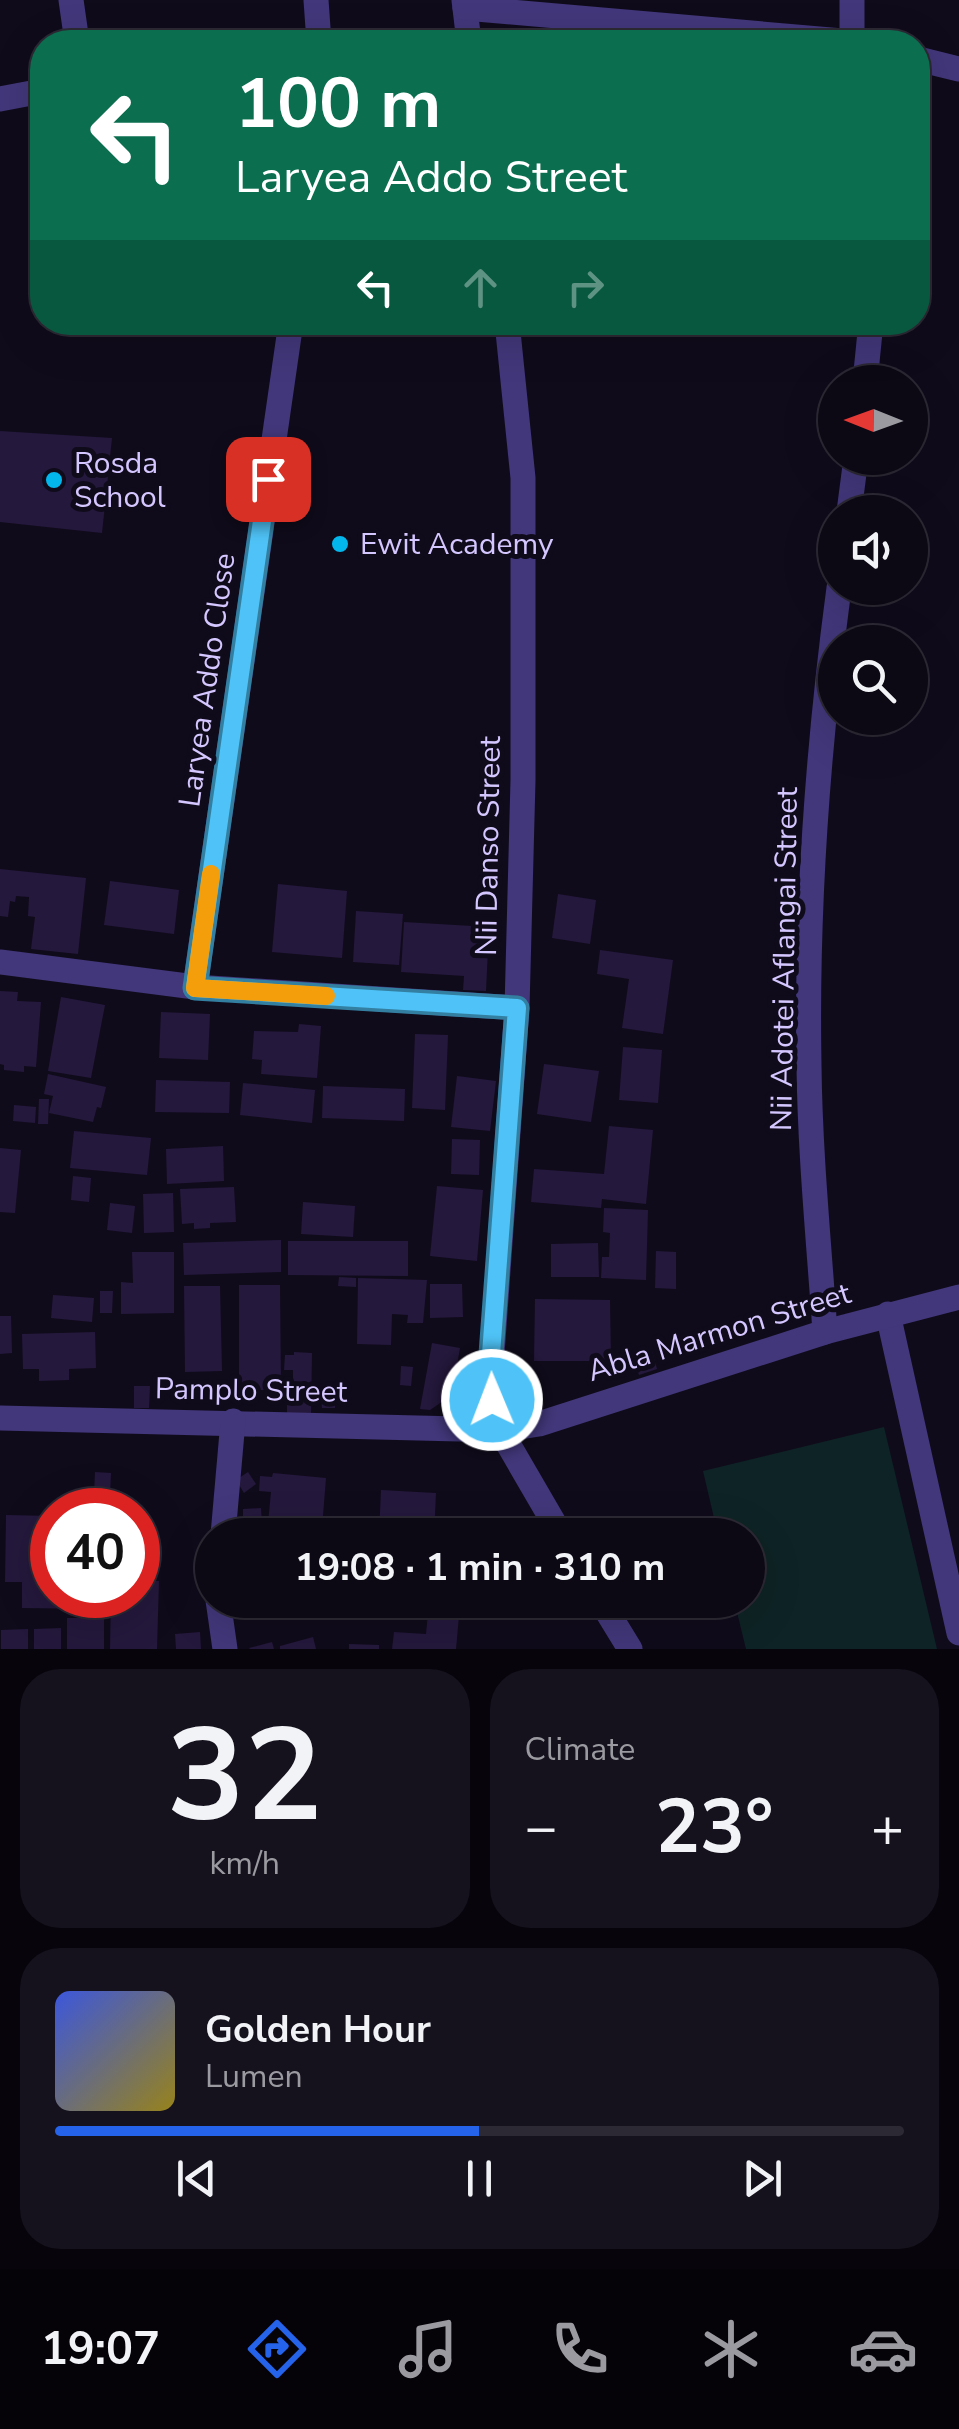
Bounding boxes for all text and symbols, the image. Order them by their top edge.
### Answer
text: 100 m [235,56,441,152]
icon: left [70,70,200,200]
text: Laryea Addo Street [235,147,627,208]
icon: left [348,260,403,315]
icon: ahead [453,260,508,315]
icon: right [558,260,613,315]
north arrow [818,365,928,475]
map controls [818,365,928,735]
pin [226,437,311,522]
place label: Rosda School [74,443,166,518]
icon: arrive [241,452,296,507]
marker: Rosda School [43,469,65,491]
button: sound [818,495,928,605]
place label: Ewit Academy [360,524,554,565]
marker: Ewit Academy [329,533,351,555]
street label: Laryea Addo Close [169,551,246,810]
button: search [818,625,928,735]
street label: Nii Danso Street [466,735,511,956]
street label: Nii Adotei Aflangai Street [761,786,808,1131]
street label: Abla Marmon Street [583,1273,856,1392]
position arrow [440,1348,544,1452]
street label: Pamplo Street [154,1368,348,1413]
speed limit sign: 40 [30,1488,160,1618]
text: 19:08 · 1 min · 310 m [295,1542,665,1593]
text: 32 [167,1688,323,1865]
text: Climate [525,1728,635,1771]
text: 23° [655,1776,773,1878]
text: − [525,1790,558,1865]
text: + [871,1790,904,1865]
text: km/h [209,1842,280,1885]
text: Golden Hour [205,2004,431,2055]
text: Lumen [205,2055,303,2098]
icon: previous [169,2151,224,2206]
icon: pause [452,2151,507,2206]
icon: next [735,2151,790,2206]
icon: directions [242,2314,312,2384]
icon: music [393,2314,463,2384]
icon: phone [545,2314,615,2384]
icon: climate [696,2314,766,2384]
icon: car [848,2314,918,2384]
text: 19:07 [41,2319,160,2380]

